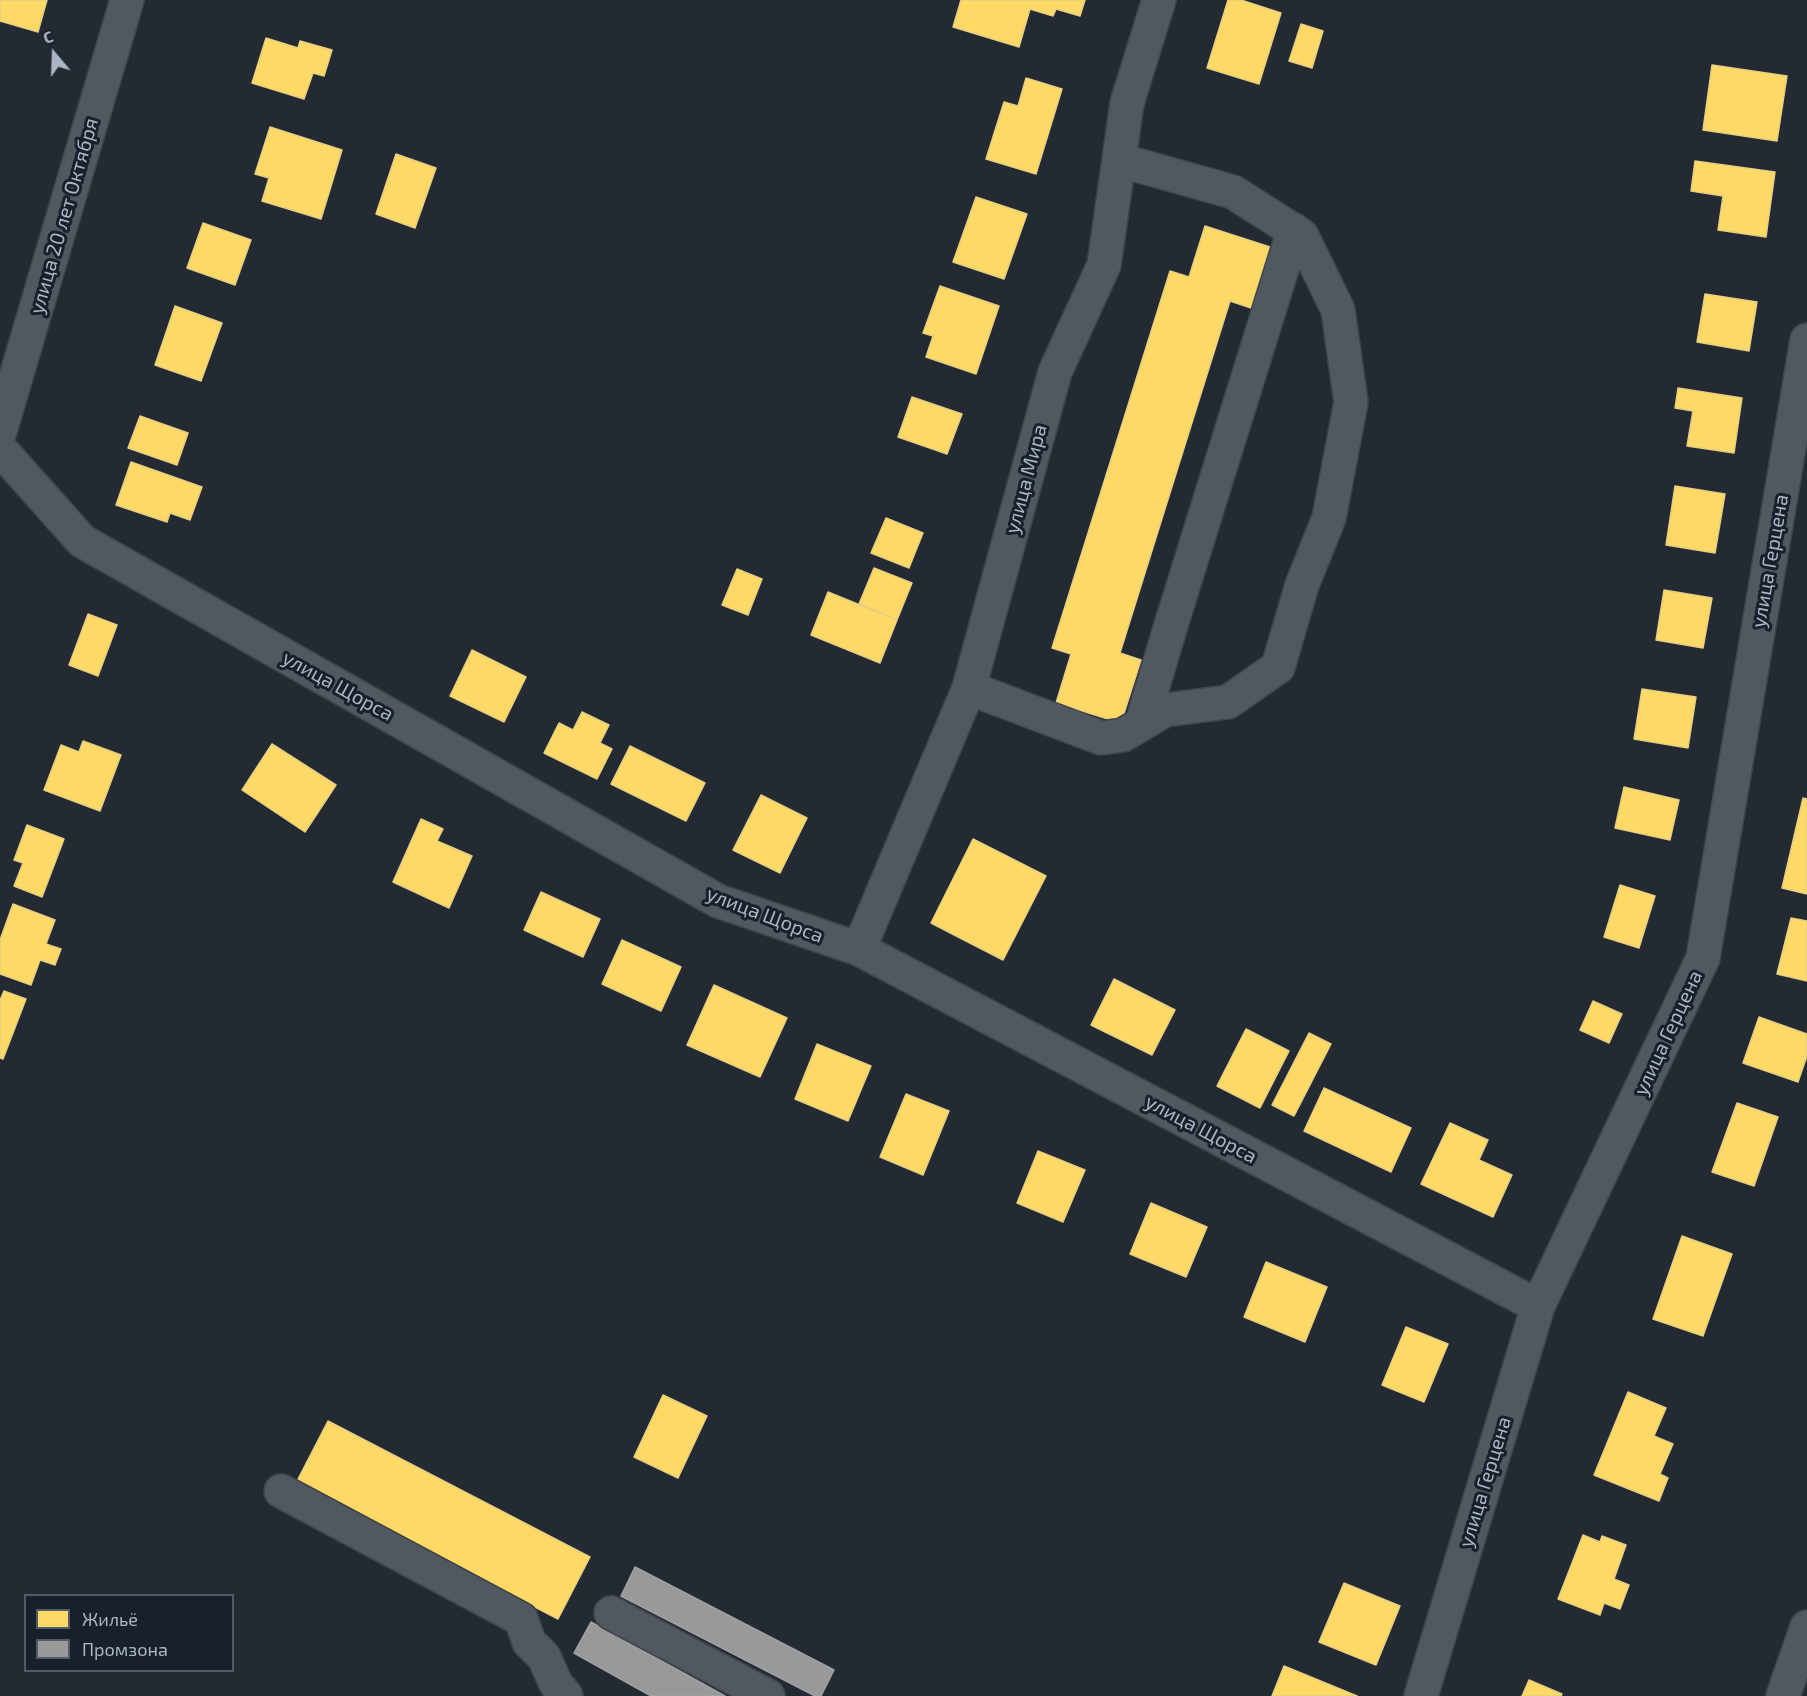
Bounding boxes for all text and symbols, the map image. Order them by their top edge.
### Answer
north arrow [24,24,84,84]
text: С [40,26,56,47]
street label: улица 20 лет Октября [25,115,103,317]
street label: улица Мира [1000,422,1052,536]
street label: улица Герцена [1746,492,1794,630]
street label: улица Щорса [278,646,398,726]
street label: улица Щорса [703,882,827,948]
street label: улица Герцена [1629,967,1707,1099]
street label: улица Щорса [1141,1089,1261,1169]
street label: улица Герцена [1454,1414,1516,1550]
legend [24,1594,234,1672]
text: Жильё [82,1608,138,1630]
text: Промзона [82,1638,168,1660]

